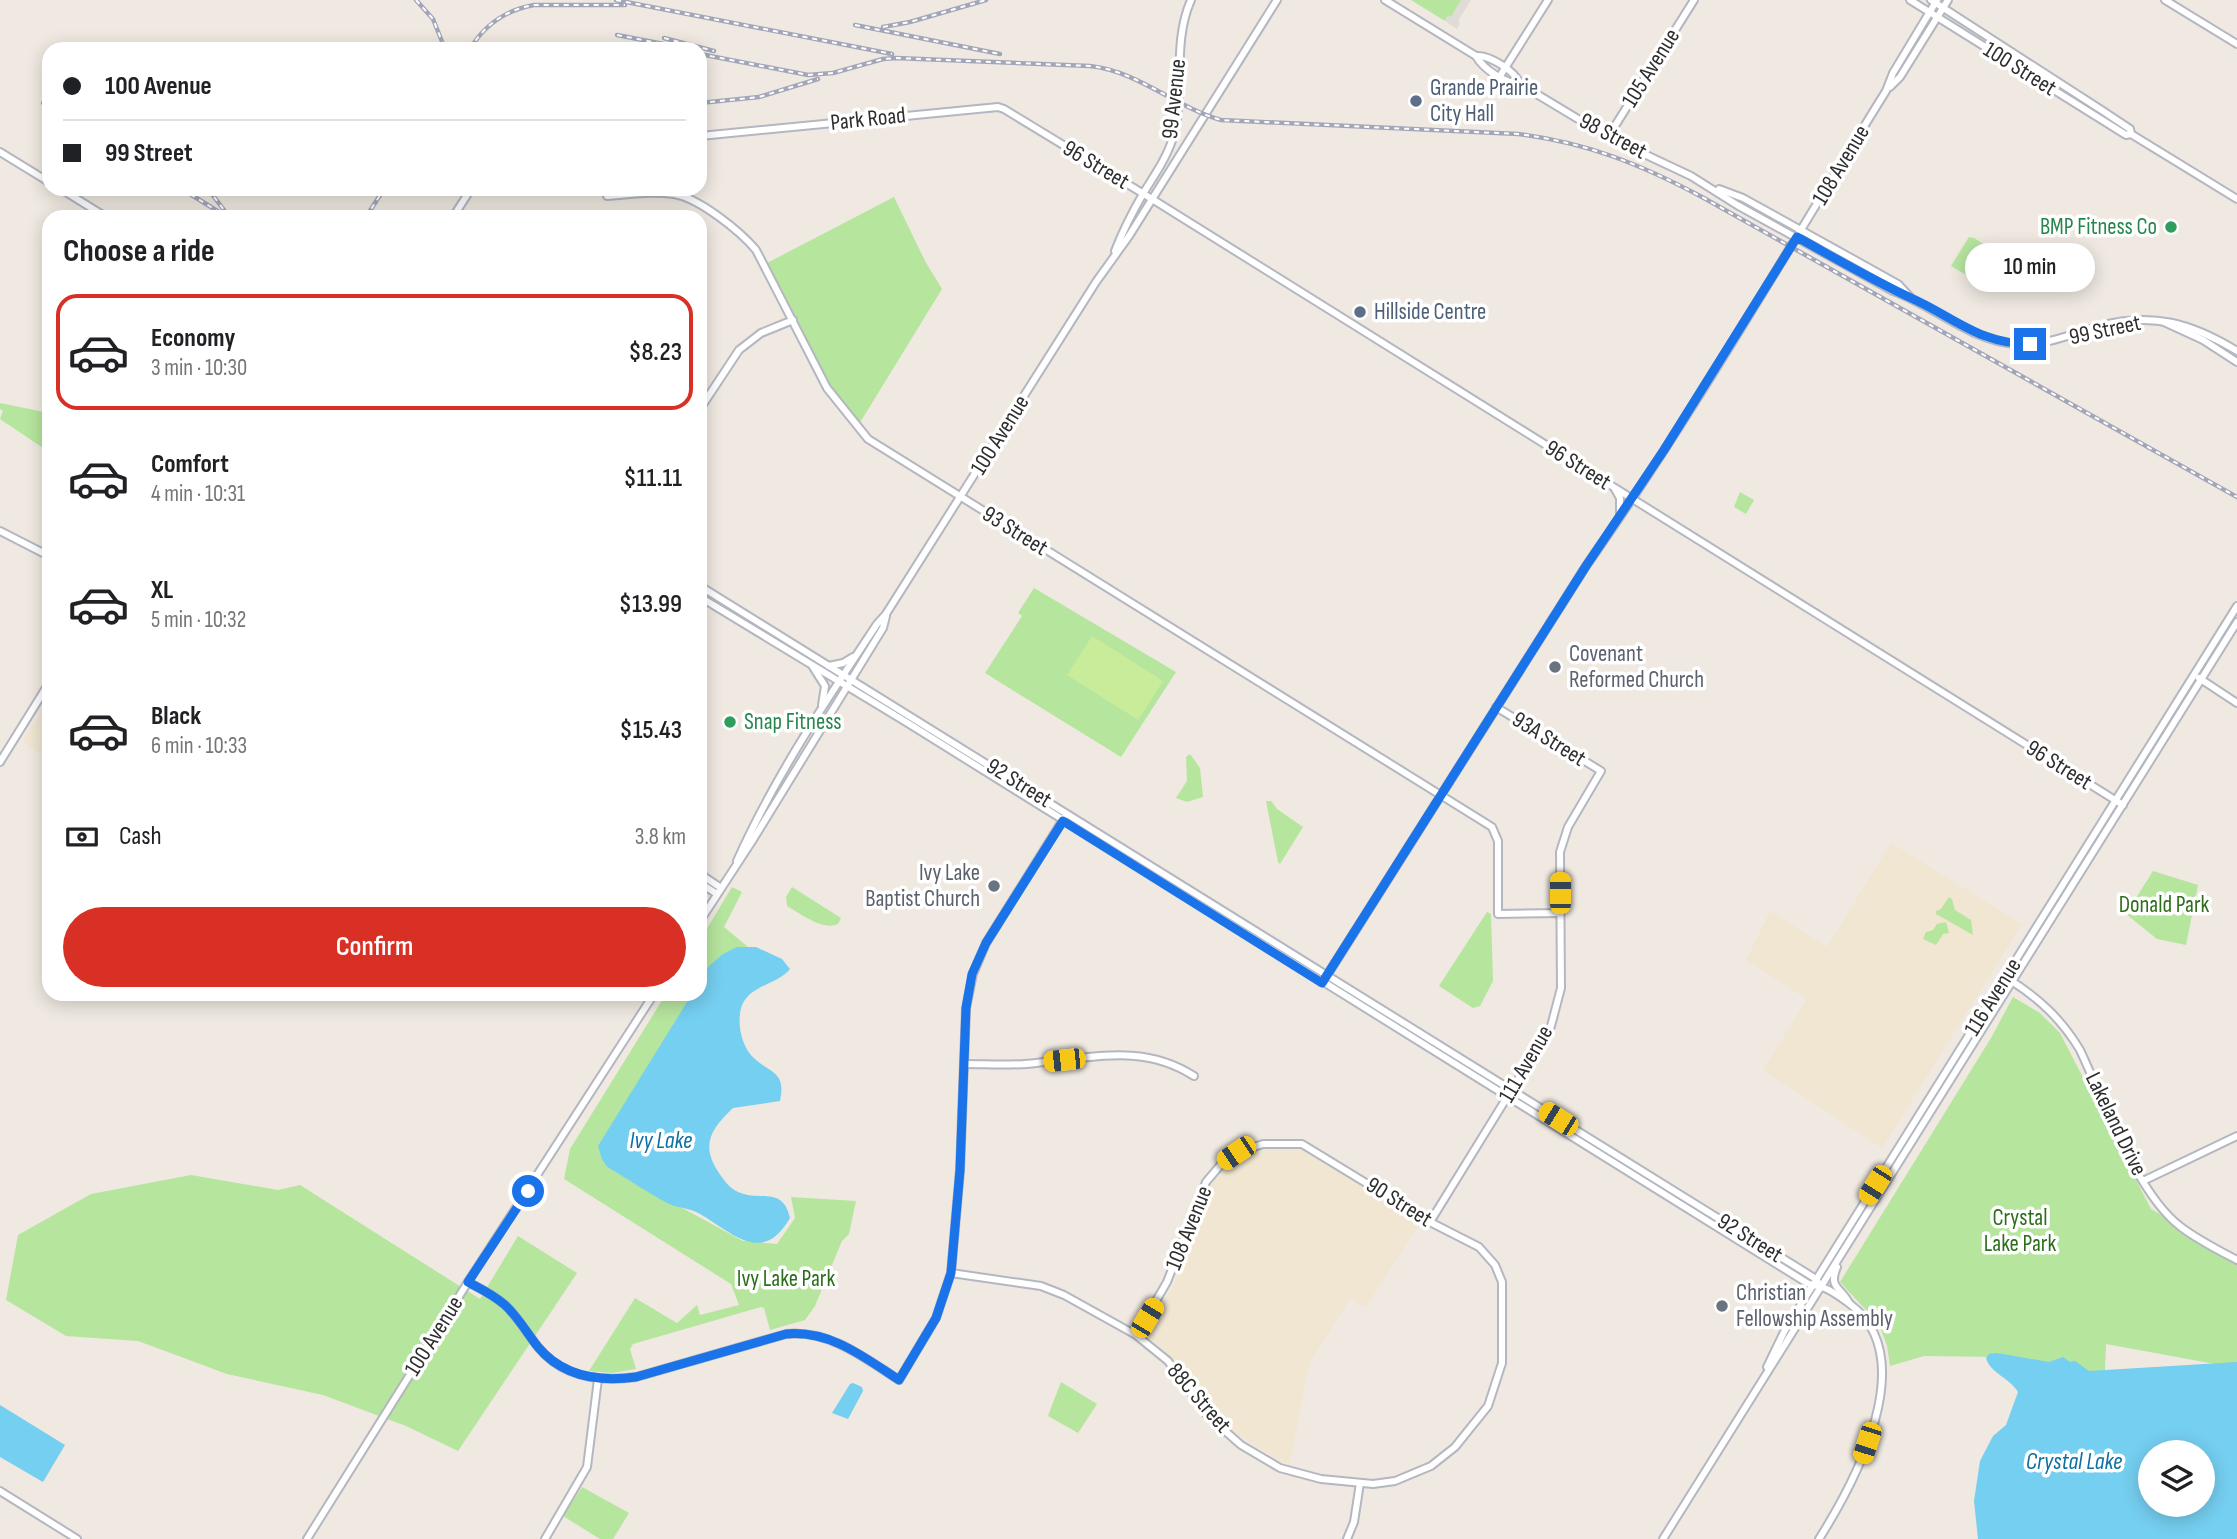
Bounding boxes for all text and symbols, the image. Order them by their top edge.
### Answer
street label: 105 Avenue [1616,24,1686,112]
street label: 100 Street [1978,36,2062,102]
street label: 99 Avenue [1156,58,1192,140]
text: 100 Avenue [105,71,212,102]
place label: Grande Prairie City Hall [1430,74,1538,128]
marker: Grande Prairie City Hall [1408,93,1424,109]
street label: Park Road [829,101,907,137]
street label: 98 Street [1574,107,1652,165]
street label: 108 Avenue [1806,120,1876,210]
street label: 96 Street [1058,134,1134,196]
text: 99 Street [105,138,193,169]
place label: BMP Fitness Co [2040,213,2157,241]
marker: BMP Fitness Co [2163,219,2179,235]
text: Choose a ride [63,232,215,271]
callout: 10 min [1965,243,2095,292]
text: 10 min [2004,253,2056,281]
place label: Hillside Centre [1374,298,1486,326]
marker: Hillside Centre [1352,304,1368,320]
street label: 99 Street [2067,309,2143,351]
icon: car [67,321,130,384]
text: Economy [151,323,235,354]
route end [2014,328,2046,360]
text: $8.23 [628,337,682,368]
text: 3 min · 10:30 [151,354,247,382]
street label: 100 Avenue [965,390,1035,480]
street label: 96 Street [1540,434,1616,496]
icon: car [67,447,130,510]
text: Comfort [151,449,229,480]
text: $11.11 [624,463,682,494]
text: 4 min · 10:31 [151,480,245,508]
street label: 93 Street [977,500,1053,562]
icon: car [67,573,130,636]
text: XL [151,575,173,606]
text: $13.99 [619,589,682,620]
text: 5 min · 10:32 [151,606,246,634]
place label: Covenant Reformed Church [1569,640,1704,694]
marker: Covenant Reformed Church [1547,659,1563,675]
icon: car [67,699,130,762]
text: Black [151,701,201,732]
street label: 93A Street [1507,705,1591,773]
place label: Snap Fitness [744,708,841,736]
marker: Snap Fitness [722,714,738,730]
text: $15.43 [620,715,682,746]
text: 6 min · 10:33 [151,732,247,760]
street label: 96 Street [2021,734,2097,796]
street label: 92 Street [981,752,1057,814]
icon: cash [63,818,101,856]
text: Cash [119,821,162,852]
text: 3.8 km [635,823,686,851]
place label: Ivy Lake Baptist Church [865,859,980,913]
car [1550,872,1571,914]
marker: Ivy Lake Baptist Church [986,878,1002,894]
park label: Donald Park [2119,891,2210,919]
button: Confirm [63,907,686,987]
street label: 116 Avenue [1958,953,2028,1041]
street label: 111 Avenue [1493,1021,1559,1107]
car [1043,1047,1086,1073]
street label: Lakeland Drive [2079,1068,2153,1180]
car [1535,1099,1582,1139]
water label: Ivy Lake [630,1126,692,1155]
car [1213,1133,1260,1173]
car [1855,1162,1896,1208]
street label: 90 Street [1361,1171,1437,1233]
route start [512,1175,544,1207]
street label: 108 Avenue [1159,1182,1219,1274]
park label: Crystal Lake Park [1984,1204,2056,1258]
street label: 92 Street [1712,1207,1788,1269]
park label: Ivy Lake Park [737,1265,835,1293]
place label: Christian Fellowship Assembly [1736,1279,1893,1333]
street label: 100 Avenue [399,1291,469,1381]
car [1128,1295,1167,1341]
marker: Christian Fellowship Assembly [1714,1298,1730,1314]
street label: 88C Street [1161,1357,1237,1439]
car [1851,1420,1884,1466]
map controls [2138,1440,2215,1517]
button: layers [2138,1440,2215,1517]
water label: Crystal Lake [2026,1447,2122,1476]

